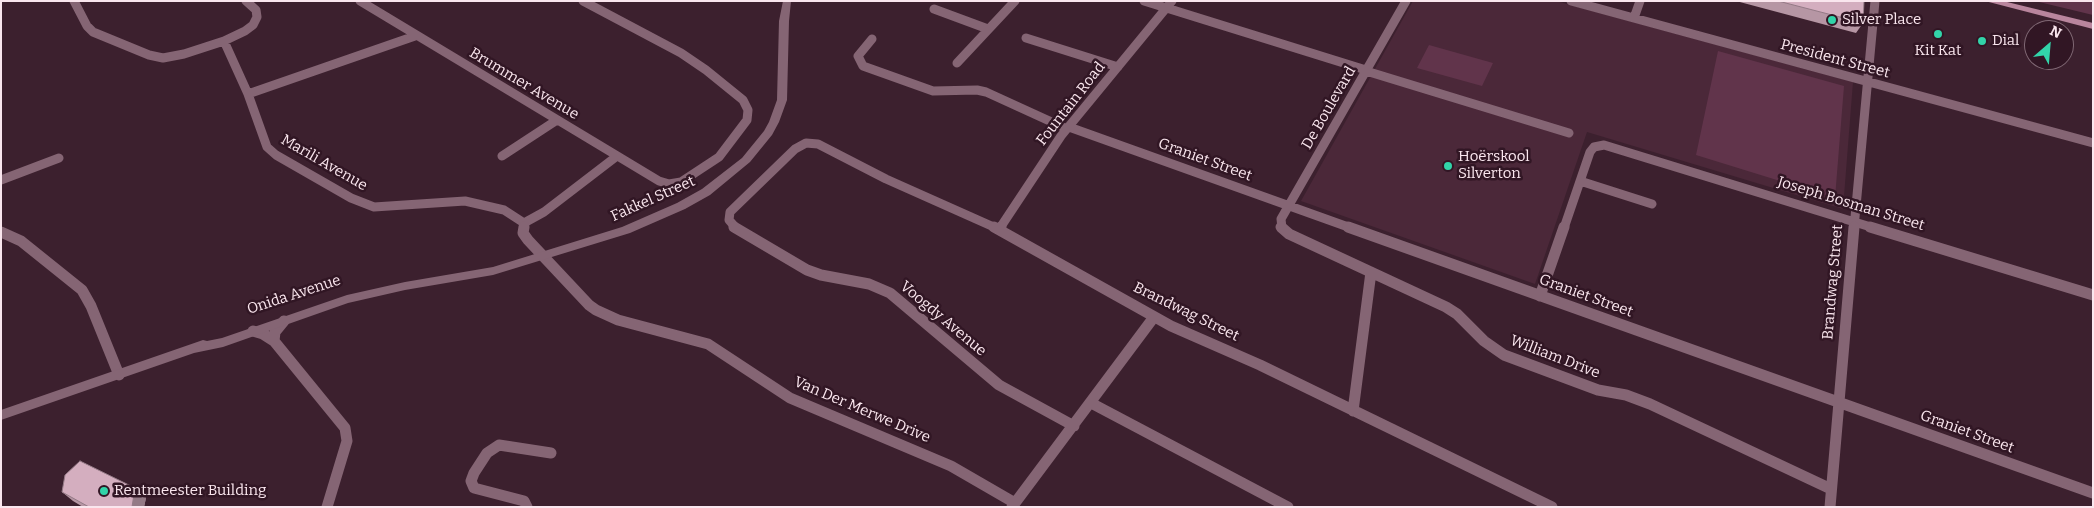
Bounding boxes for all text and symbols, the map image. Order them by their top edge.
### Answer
place label: Silver Place [1842,11,1921,29]
marker: Silver Place [1826,14,1838,26]
north arrow [2024,20,2074,70]
text: N [2047,22,2064,42]
marker: Kit Kat [1932,28,1944,40]
place label: Dial [1992,32,2019,50]
marker: Dial [1976,35,1988,47]
street label: President Street [1778,36,1892,82]
place label: Kit Kat [1915,42,1961,60]
street label: Brummer Avenue [466,44,582,124]
street label: Fountain Road [1033,59,1109,149]
street label: De Boulevard [1298,63,1360,153]
street label: Marili Avenue [278,131,370,195]
street label: Graniet Street [1156,135,1254,185]
place label: Hoërskool Silverton [1458,148,1530,183]
marker: Hoërskool Silverton [1442,160,1454,172]
street label: Fakkel Street [608,172,698,226]
street label: Joseph Bosman Street [1775,173,1927,235]
street label: Brandwag Street [1819,224,1847,340]
street label: Onida Avenue [245,271,343,319]
street label: Graniet Street [1537,271,1635,321]
street label: Voogdy Avenue [896,278,990,360]
street label: Brandwag Street [1130,279,1242,345]
street label: William Drive [1508,332,1602,382]
street label: Van Der Merwe Drive [791,373,933,447]
street label: Graniet Street [1918,407,2016,457]
place label: Rentmeester Building [114,482,266,500]
marker: Rentmeester Building [98,485,110,497]

